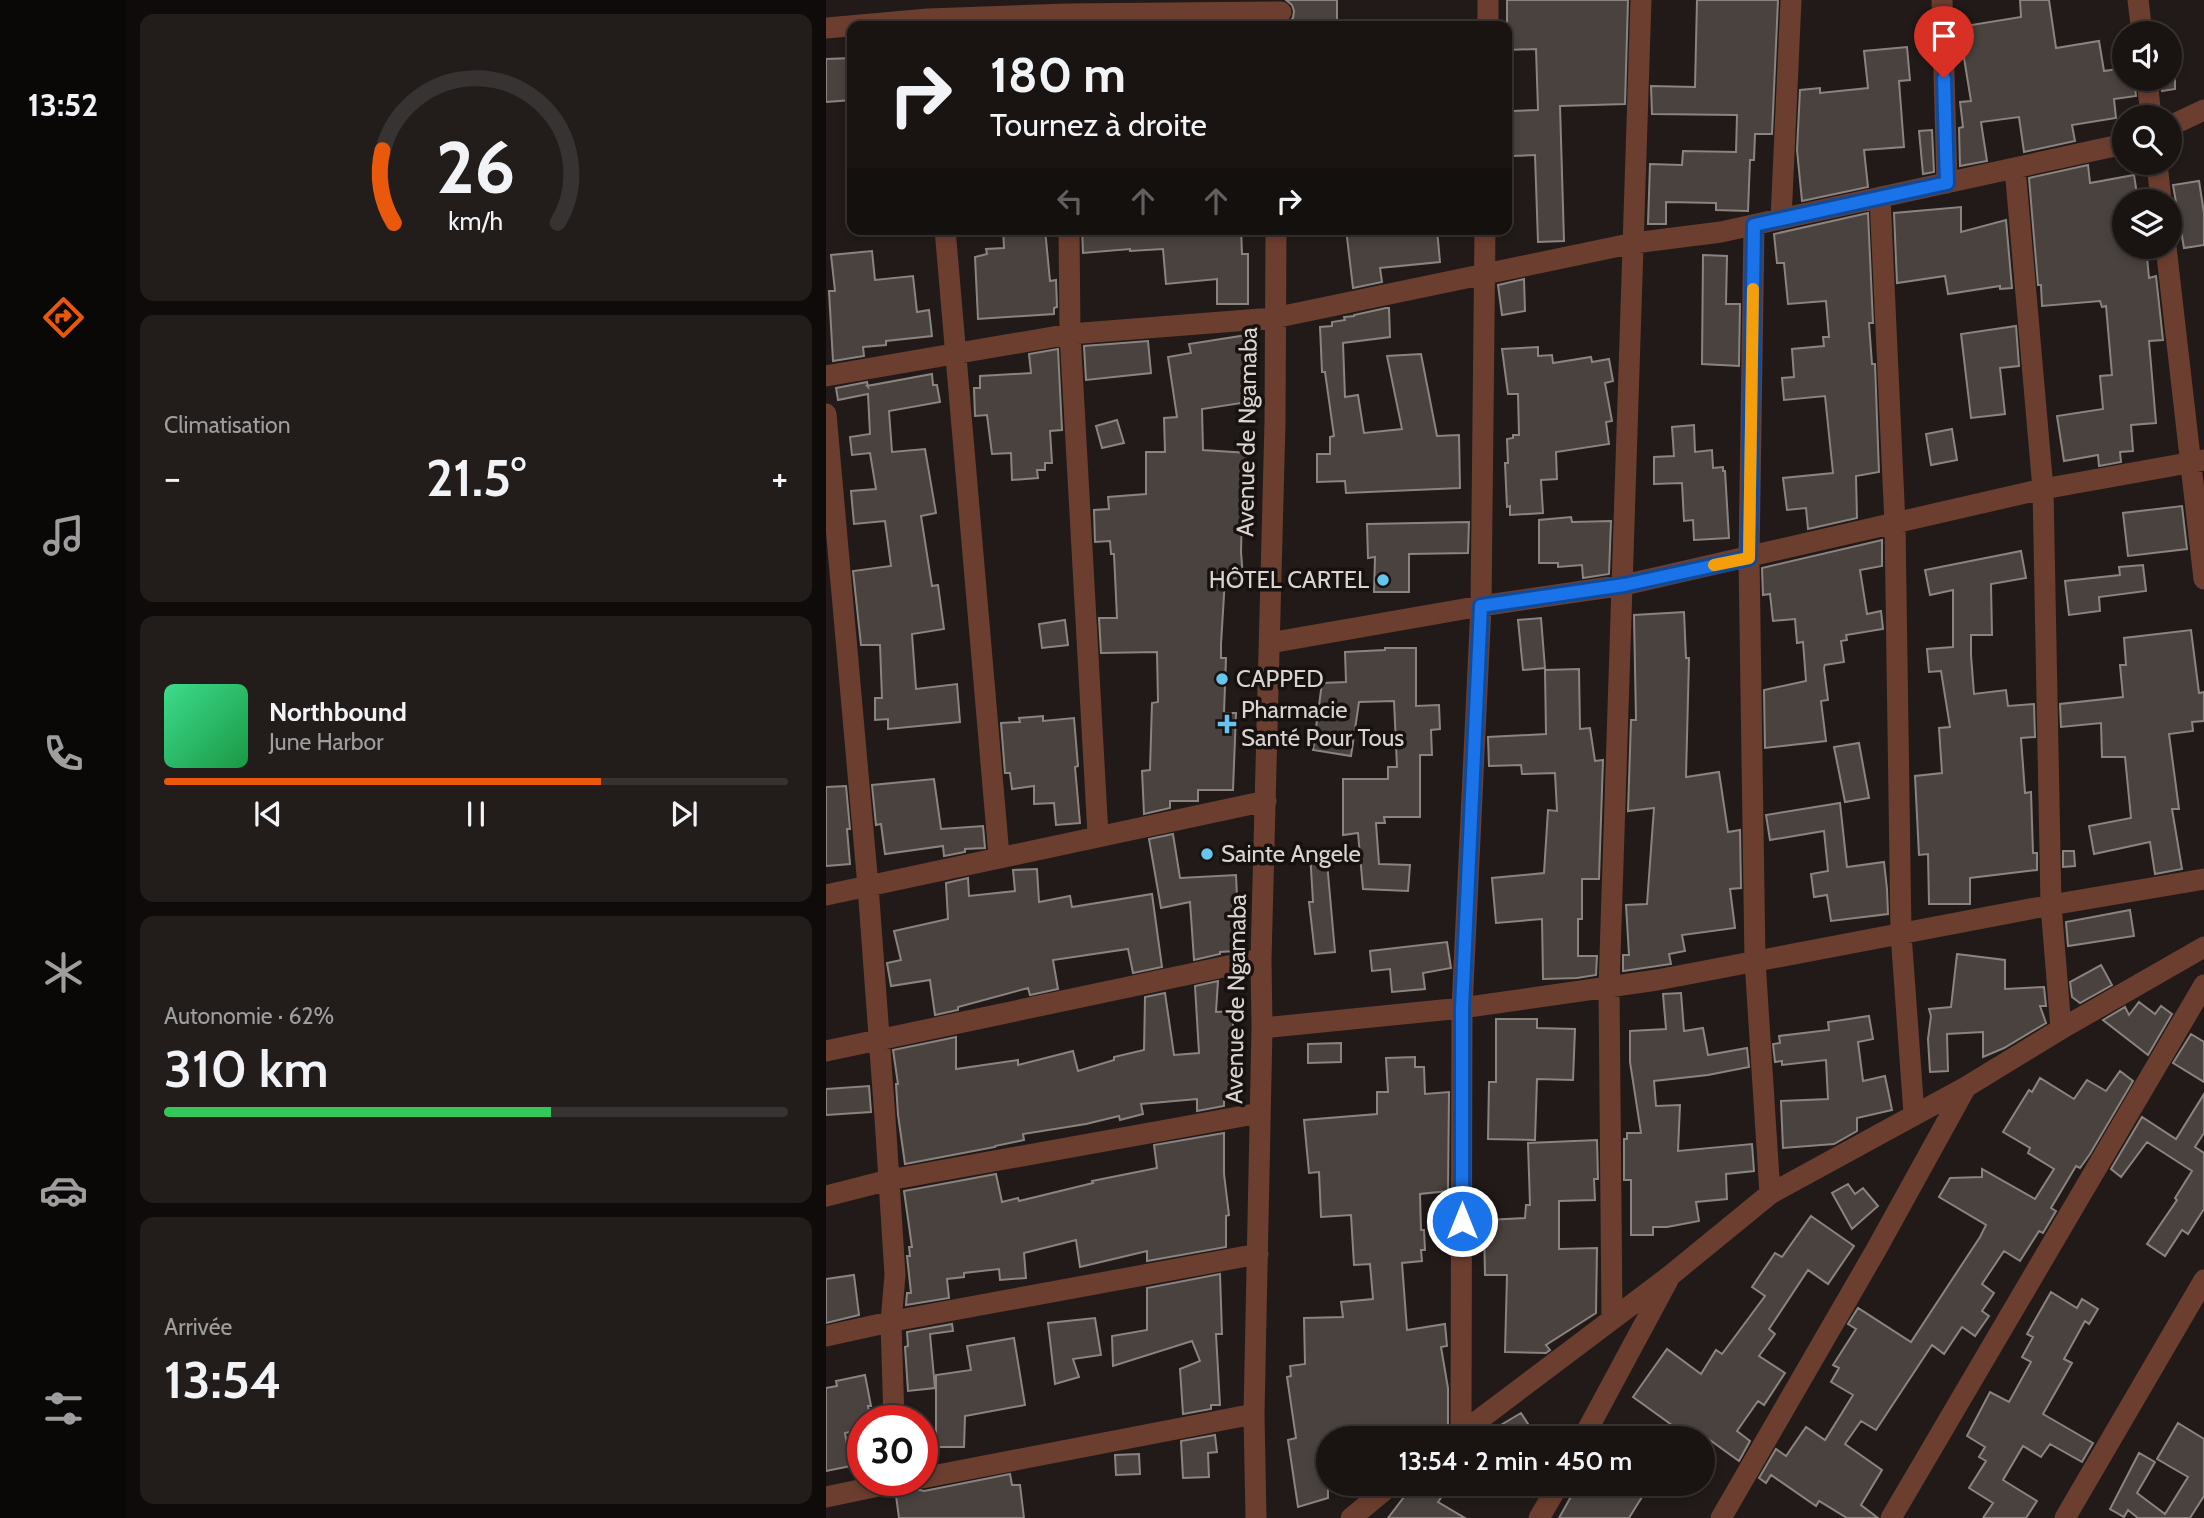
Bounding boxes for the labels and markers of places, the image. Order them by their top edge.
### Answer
pin [1914,6,1974,78]
place label: HÔTEL CARTEL [1209,565,1369,594]
marker: HÔTEL CARTEL [1375,572,1391,588]
place label: CAPPED [1236,664,1324,693]
marker: CAPPED [1214,671,1230,687]
place label: Pharmacie Santé Pour Tous [1241,695,1404,752]
marker: Pharmacie Santé Pour Tous [1219,716,1235,732]
place label: Sainte Angele [1221,839,1361,868]
marker: Sainte Angele [1199,846,1215,862]

